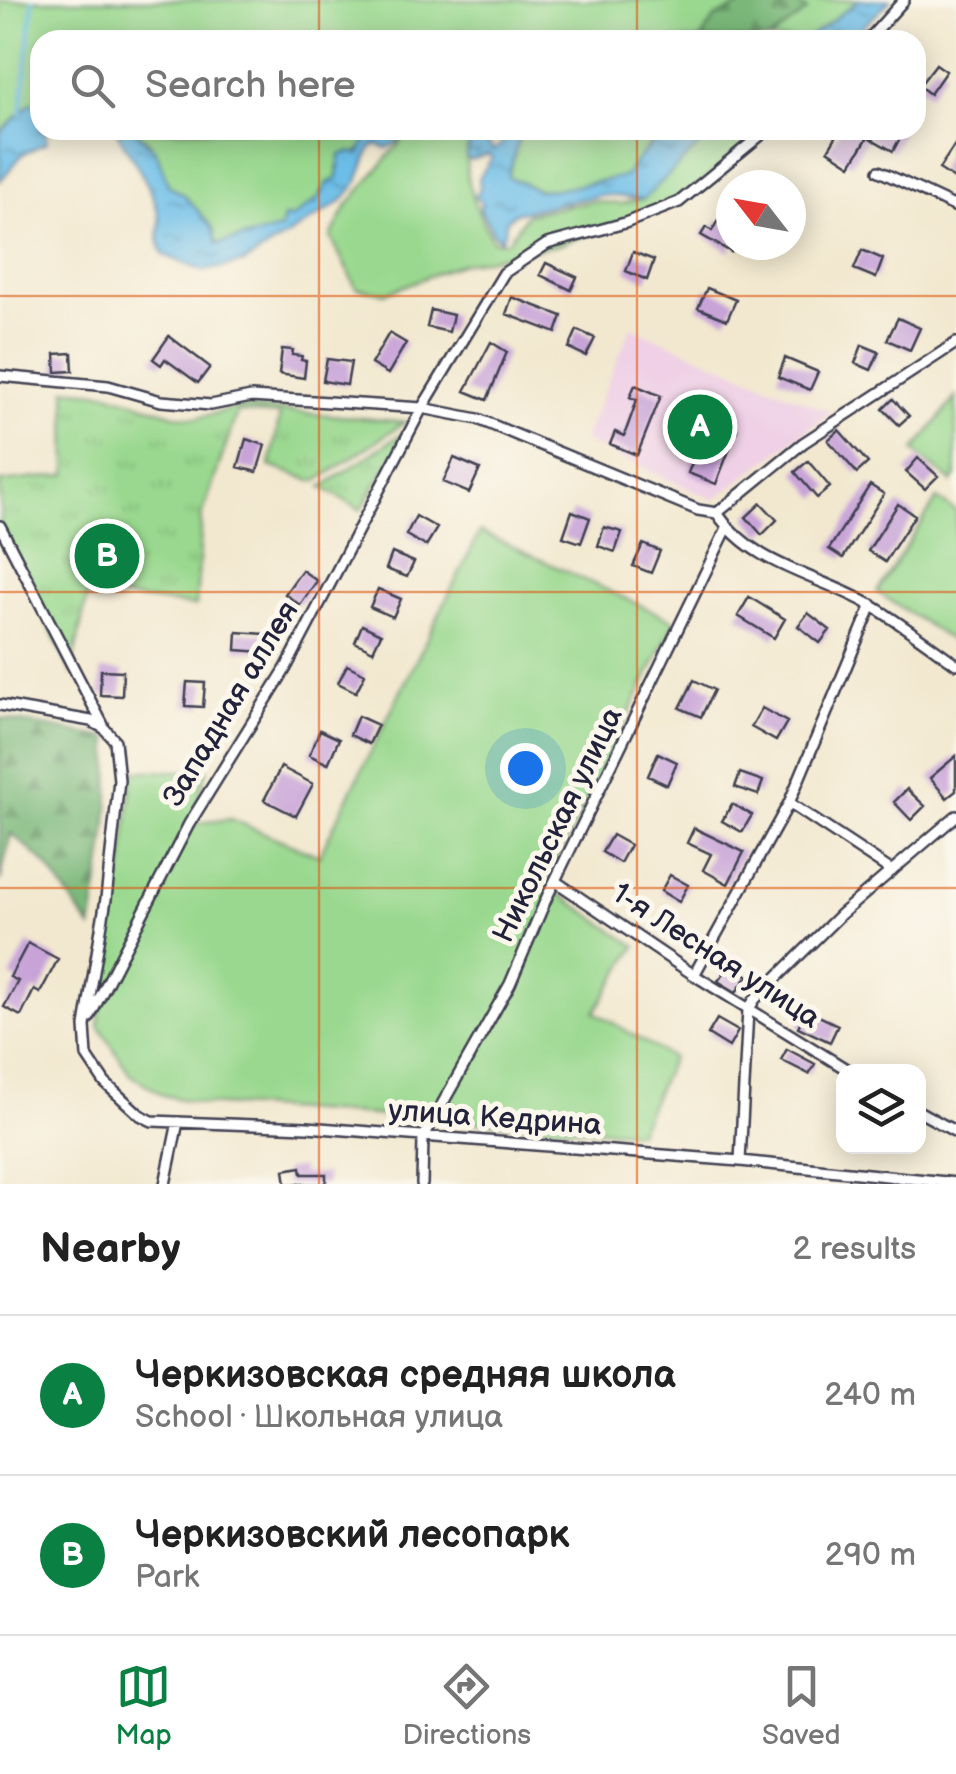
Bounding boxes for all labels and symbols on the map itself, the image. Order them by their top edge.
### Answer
north arrow [716,170,806,260]
pin: A [668,390,732,464]
pin: B [74,518,140,594]
street label: Западная аллея [155,595,307,813]
street label: Никольская улица [485,701,631,949]
your location [500,743,551,794]
street label: 1-я Лесная улица [605,875,827,1037]
street label: улица Кедрина [387,1093,603,1143]

